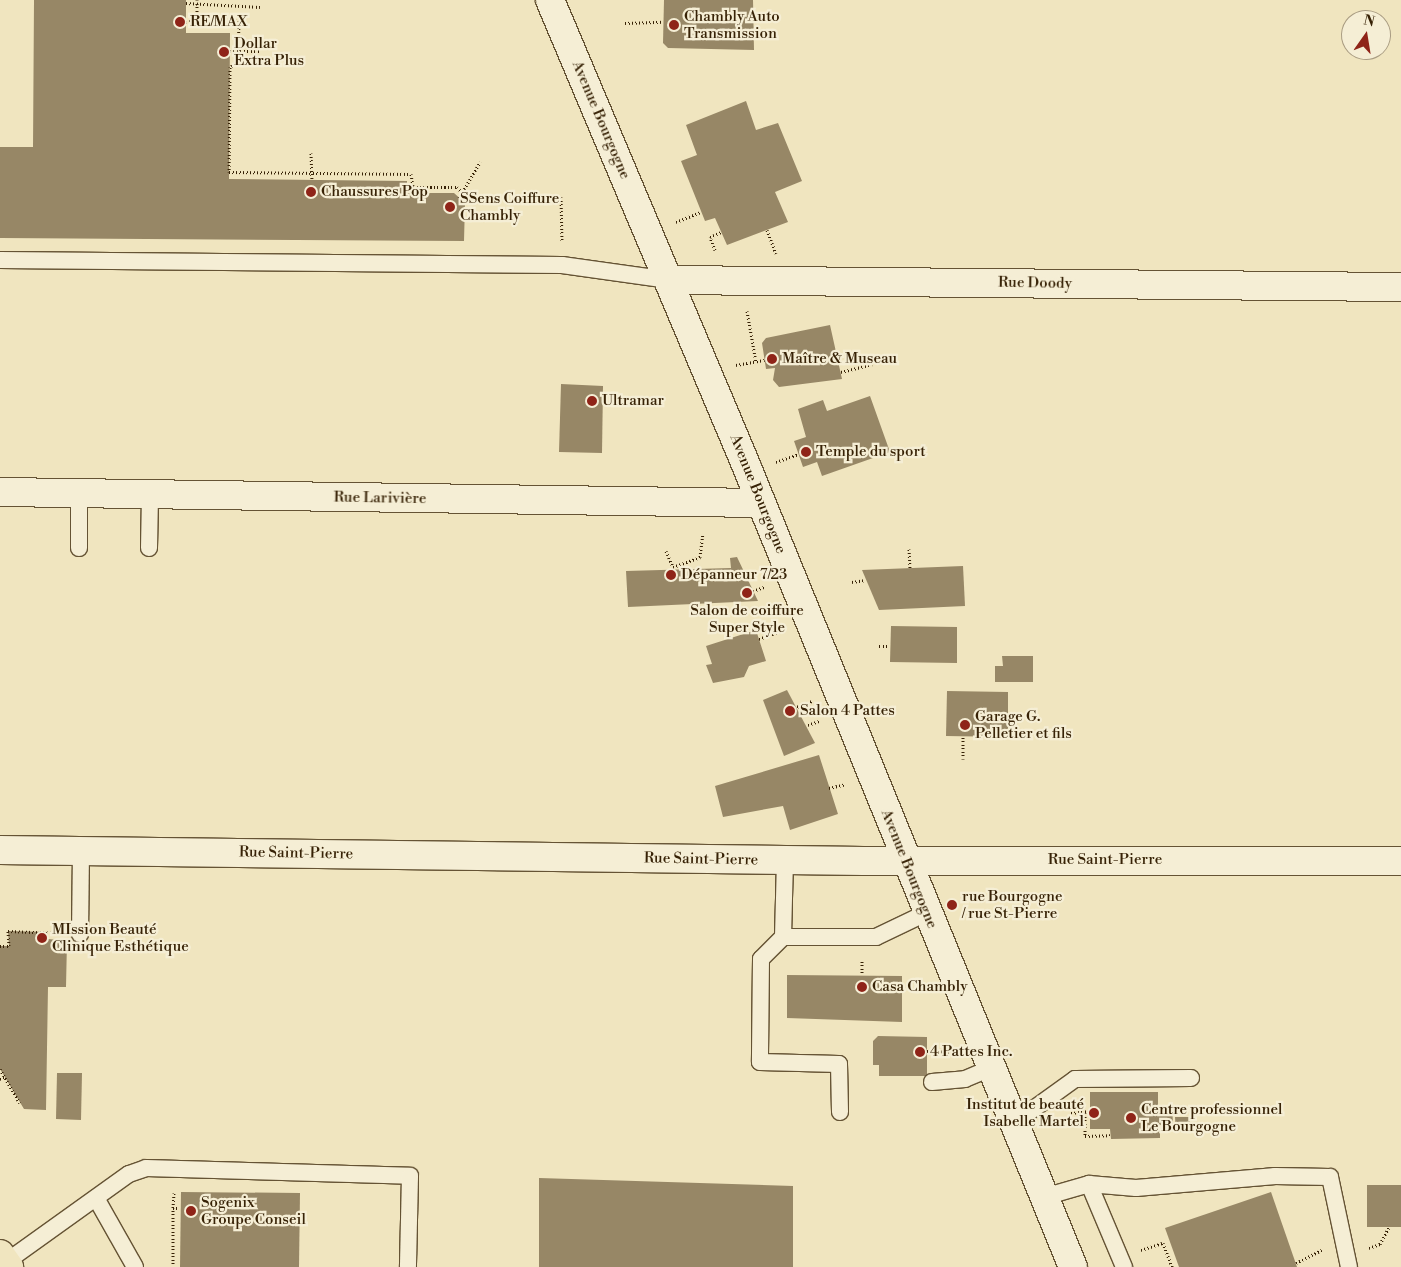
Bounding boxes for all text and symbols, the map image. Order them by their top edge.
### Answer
place label: Chambly Auto Transmission [684,7,780,42]
north arrow [1341,10,1391,60]
text: N [1362,11,1377,31]
place label: RE/MAX [190,13,247,31]
marker: RE/MAX [174,16,186,28]
marker: Chambly Auto Transmission [668,19,680,31]
place label: Dollar Extra Plus [234,34,304,69]
marker: Dollar Extra Plus [218,46,230,58]
street label: Avenue Bourgogne [568,58,634,182]
place label: Chaussures Pop [321,183,428,201]
marker: Chaussures Pop [305,186,317,198]
place label: SSens Coiffure Chambly [460,189,559,224]
marker: SSens Coiffure Chambly [444,201,456,213]
street label: Rue Doody [998,273,1072,293]
place label: Maître & Museau [782,350,897,368]
marker: Maître & Museau [766,353,778,365]
place label: Ultramar [602,392,664,410]
marker: Ultramar [586,395,598,407]
street label: Avenue Bourgogne [726,432,790,556]
place label: Temple du sport [816,443,926,461]
marker: Temple du sport [800,446,812,458]
street label: Rue Larivière [333,488,427,508]
place label: Dépanneur 7/23 [681,566,787,584]
marker: Dépanneur 7/23 [665,569,677,581]
marker: Salon de coiffure Super Style [741,587,753,599]
place label: Salon de coiffure Super Style [690,601,804,636]
place label: Salon 4 Pattes [800,702,895,720]
marker: Salon 4 Pattes [784,705,796,717]
place label: Garage G. Pelletier et fils [975,707,1072,742]
marker: Garage G. Pelletier et fils [959,719,971,731]
street label: Avenue Bourgogne [877,807,941,931]
street label: Rue Saint-Pierre [239,843,353,863]
street label: Rue Saint-Pierre [644,849,758,869]
street label: Rue Saint-Pierre [1048,851,1162,869]
place label: rue Bourgogne / rue St-Pierre [962,887,1062,922]
marker: rue Bourgogne / rue St-Pierre [946,899,958,911]
place label: MIssion Beauté Clinique Esthétique [52,920,189,955]
marker: MIssion Beauté Clinique Esthétique [36,932,48,944]
place label: Casa Chambly [872,978,967,996]
marker: Casa Chambly [856,981,868,993]
place label: 4 Pattes Inc. [930,1043,1012,1061]
marker: 4 Pattes Inc. [914,1046,926,1058]
place label: Institut de beauté Isabelle Martel [966,1095,1084,1130]
place label: Centre professionnel Le Bourgogne [1141,1100,1282,1135]
marker: Institut de beauté Isabelle Martel [1088,1107,1100,1119]
marker: Centre professionnel Le Bourgogne [1125,1112,1137,1124]
place label: Sogenix Groupe Conseil [201,1193,306,1228]
marker: Sogenix Groupe Conseil [185,1205,197,1217]

